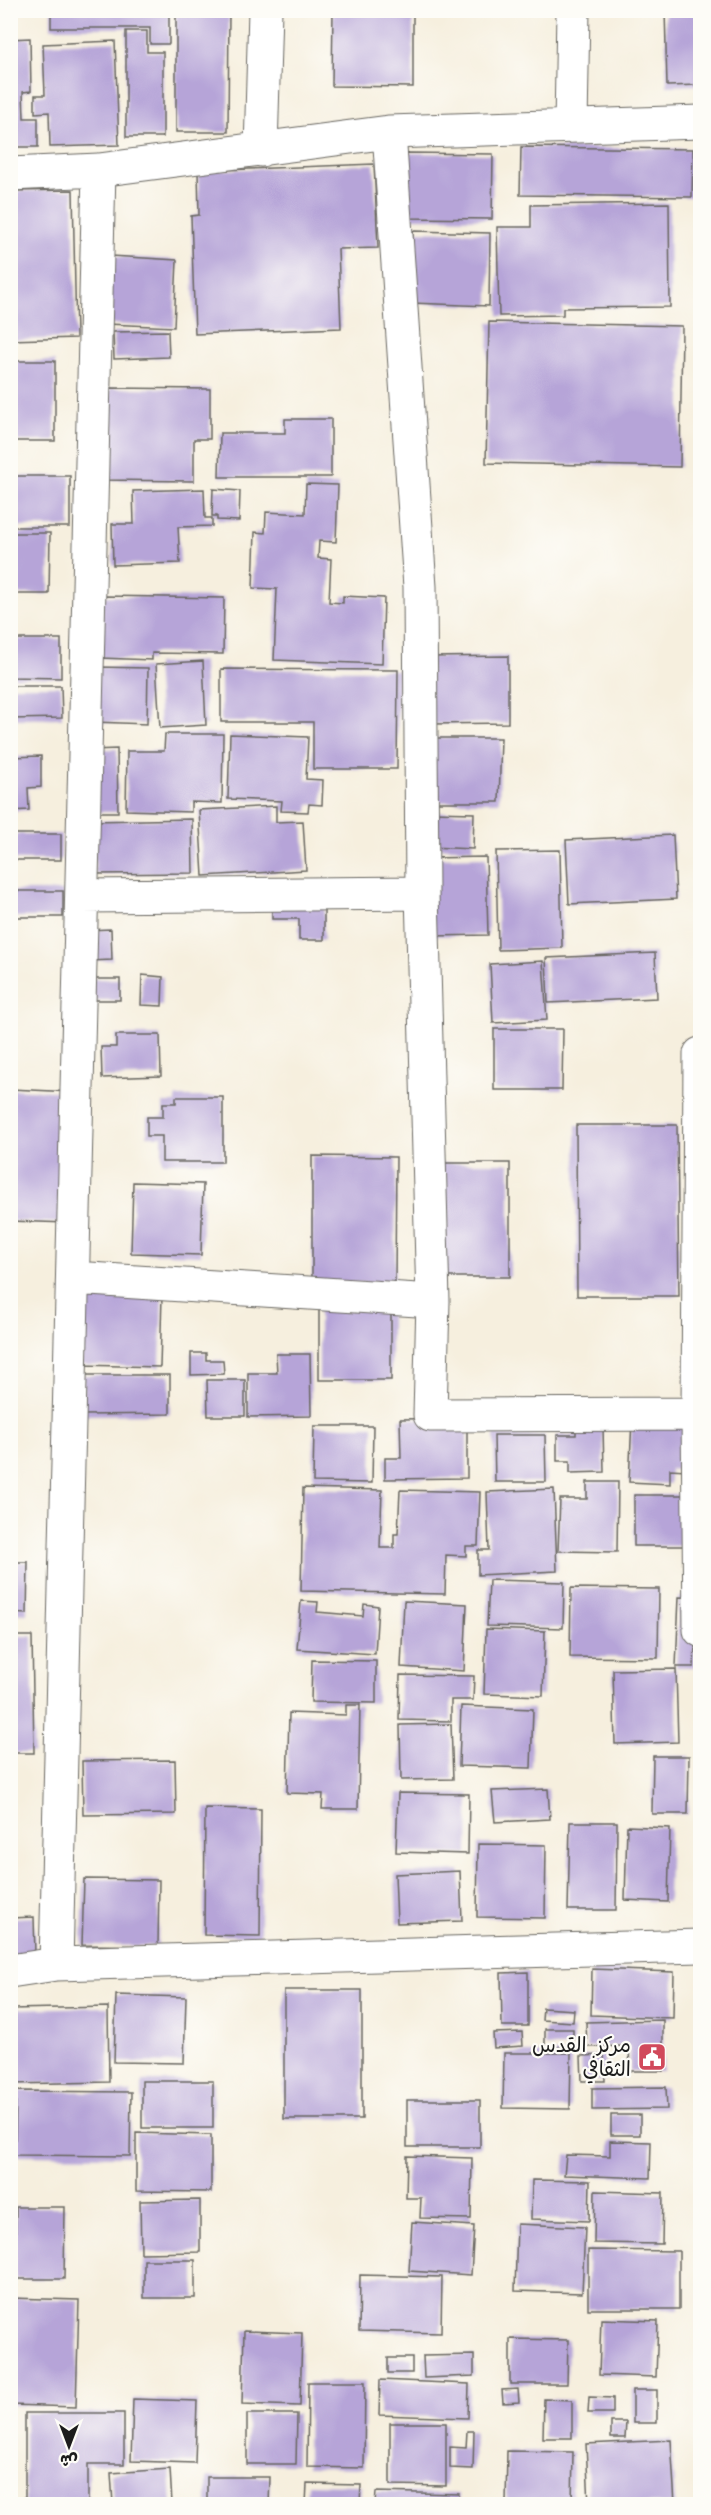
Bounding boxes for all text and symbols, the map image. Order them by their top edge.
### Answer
place label: مركز القدس الثقافي [532,2031,631,2084]
public building icon: مركز القدس الثقافي [636,2041,668,2073]
north arrow [39,2416,99,2476]
text: ش [60,2449,78,2471]

